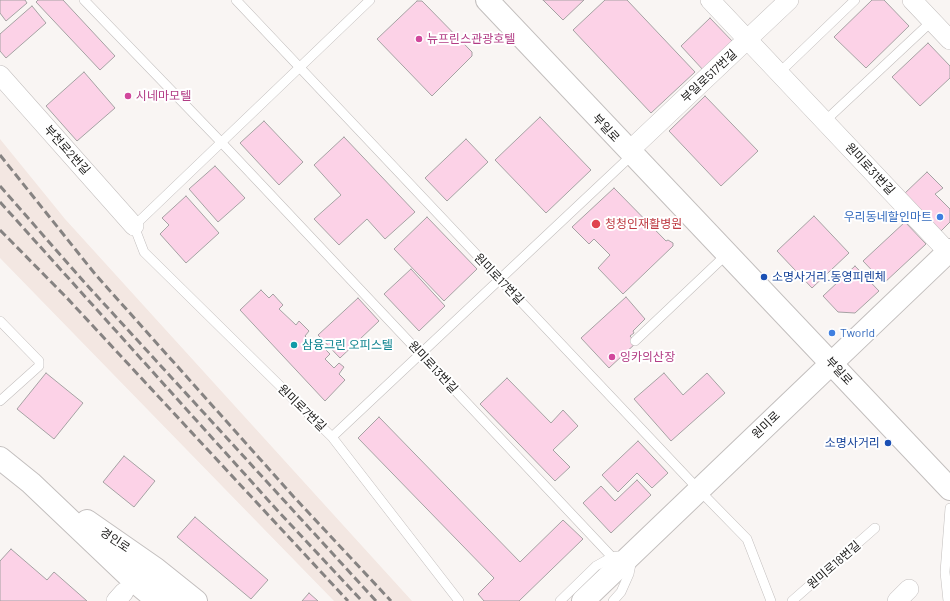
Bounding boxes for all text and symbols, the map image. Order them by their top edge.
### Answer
place label: 뉴프린스관광호텔 [427,32,515,46]
marker: 뉴프린스관광호텔 [414,34,424,44]
street label: 부일로517번길 [678,47,740,105]
place label: 시네마모텔 [136,89,191,103]
marker: 시네마모텔 [123,91,133,101]
street label: 부일로 [589,111,623,145]
street label: 부천로2번길 [41,122,93,178]
street label: 원미로31번길 [842,140,898,198]
place label: 우리동네할인마트 [844,210,932,224]
marker: 우리동네할인마트 [935,212,945,222]
place label: 청청인재활병원 [605,217,682,231]
marker: 청청인재활병원 [590,218,602,230]
street label: 원미로17번길 [471,251,527,307]
place label: 소명사거리.동영피렌체 [772,270,886,284]
marker: 소명사거리.동영피렌체 [759,272,769,282]
place label: Tworld [840,326,875,340]
marker: Tworld [827,328,837,338]
place label: 삼융그린 오피스텔 [302,338,393,352]
street label: 원미로13번길 [405,338,461,396]
marker: 삼융그린 오피스텔 [289,340,299,350]
place label: 잉카의산장 [620,350,675,364]
marker: 잉카의산장 [607,352,617,362]
street label: 부일로 [822,354,856,388]
street label: 원미로7번길 [275,382,329,434]
street label: 원미로 [749,408,783,442]
place label: 소명사거리 [825,436,880,450]
marker: 소명사거리 [883,438,893,448]
street label: 경인로 [97,525,133,555]
street label: 원미로18번길 [805,538,863,592]

